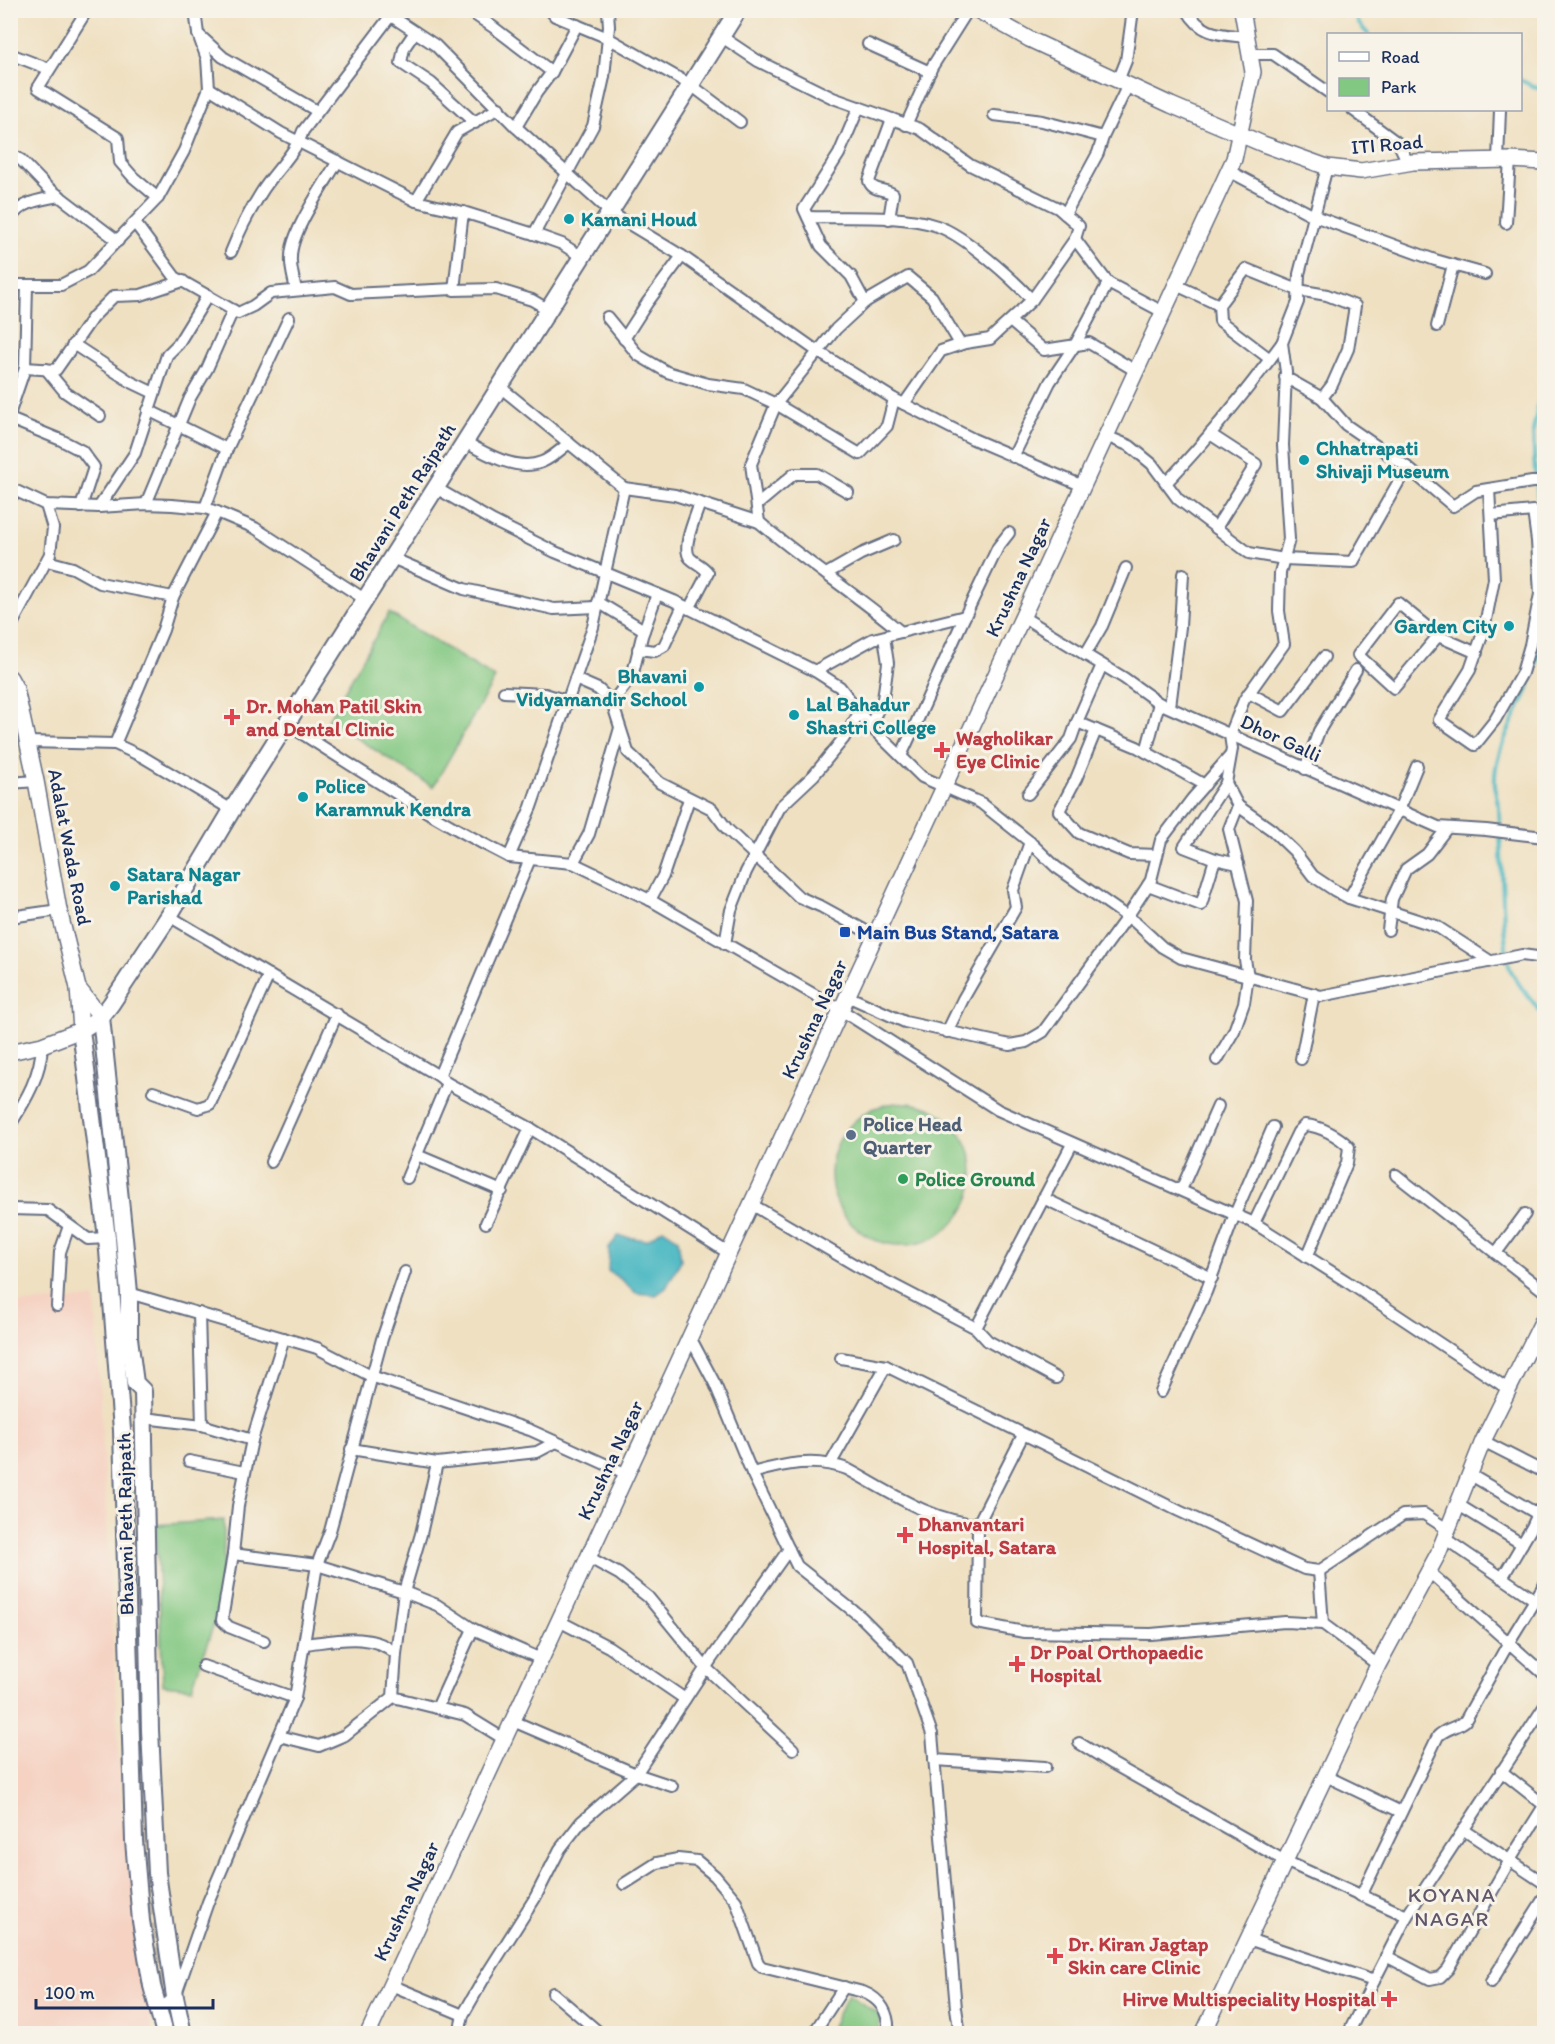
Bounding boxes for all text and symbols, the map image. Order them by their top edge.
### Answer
legend [1327,33,1522,111]
text: Road [1381,46,1420,68]
text: Park [1381,76,1416,98]
street label: ITI Road [1350,129,1424,159]
place label: Kamani Houd [581,207,697,231]
marker: Kamani Houd [562,212,576,226]
street label: Bhavani Peth Rajpath [343,418,461,586]
place label: Chhatrapati Shivaji Museum [1316,436,1450,484]
marker: Chhatrapati Shivaji Museum [1297,453,1311,467]
street label: Krushna Nagar [980,513,1056,641]
place label: Garden City [1394,614,1498,639]
marker: Garden City [1502,619,1516,633]
place label: Bhavani Vidyamandir School [516,664,687,712]
marker: Bhavani Vidyamandir School [692,680,706,694]
place label: Lal Bahadur Shastri College [806,692,937,740]
place label: Dr. Mohan Patil Skin and Dental Clinic [246,694,422,741]
marker: Dr. Mohan Patil Skin and Dental Clinic [223,708,241,726]
marker: Lal Bahadur Shastri College [787,708,801,722]
street label: Dhor Galli [1237,709,1325,767]
place label: Wagholikar Eye Clinic [956,726,1053,774]
marker: Wagholikar Eye Clinic [933,741,951,759]
street label: Adalat Wada Road [43,767,97,928]
place label: Police Karamnuk Kendra [315,774,471,821]
marker: Police Karamnuk Kendra [296,790,310,804]
place label: Satara Nagar Parishad [127,862,241,909]
marker: Satara Nagar Parishad [108,879,122,893]
place label: Main Bus Stand, Satara [857,920,1060,944]
marker: Main Bus Stand, Satara [838,925,852,939]
street label: Krushna Nagar [776,955,852,1083]
place label: Police Head Quarter [863,1112,962,1159]
marker: Police Head Quarter [844,1128,858,1142]
place label: Police Ground [915,1167,1035,1191]
marker: Police Ground [896,1172,910,1186]
street label: Krushna Nagar [572,1396,648,1524]
street label: Bhavani Peth Rajpath [111,1432,139,1616]
place label: Dhanvantari Hospital, Satara [918,1512,1057,1560]
marker: Dhanvantari Hospital, Satara [896,1526,914,1544]
place label: Dr Poal Orthopaedic Hospital [1030,1640,1203,1688]
marker: Dr Poal Orthopaedic Hospital [1008,1655,1026,1673]
street label: Krushna Nagar [368,1837,444,1965]
district label: KOYANA NAGAR [1408,1882,1496,1931]
place label: Dr. Kiran Jagtap Skin care Clinic [1068,1932,1209,1979]
marker: Dr. Kiran Jagtap Skin care Clinic [1046,1947,1064,1965]
scale bar [36,1972,213,2010]
text: 100 m [45,1982,95,2004]
place label: Hirve Multispeciality Hospital [1123,1987,1376,2012]
marker: Hirve Multispeciality Hospital [1380,1990,1398,2008]

